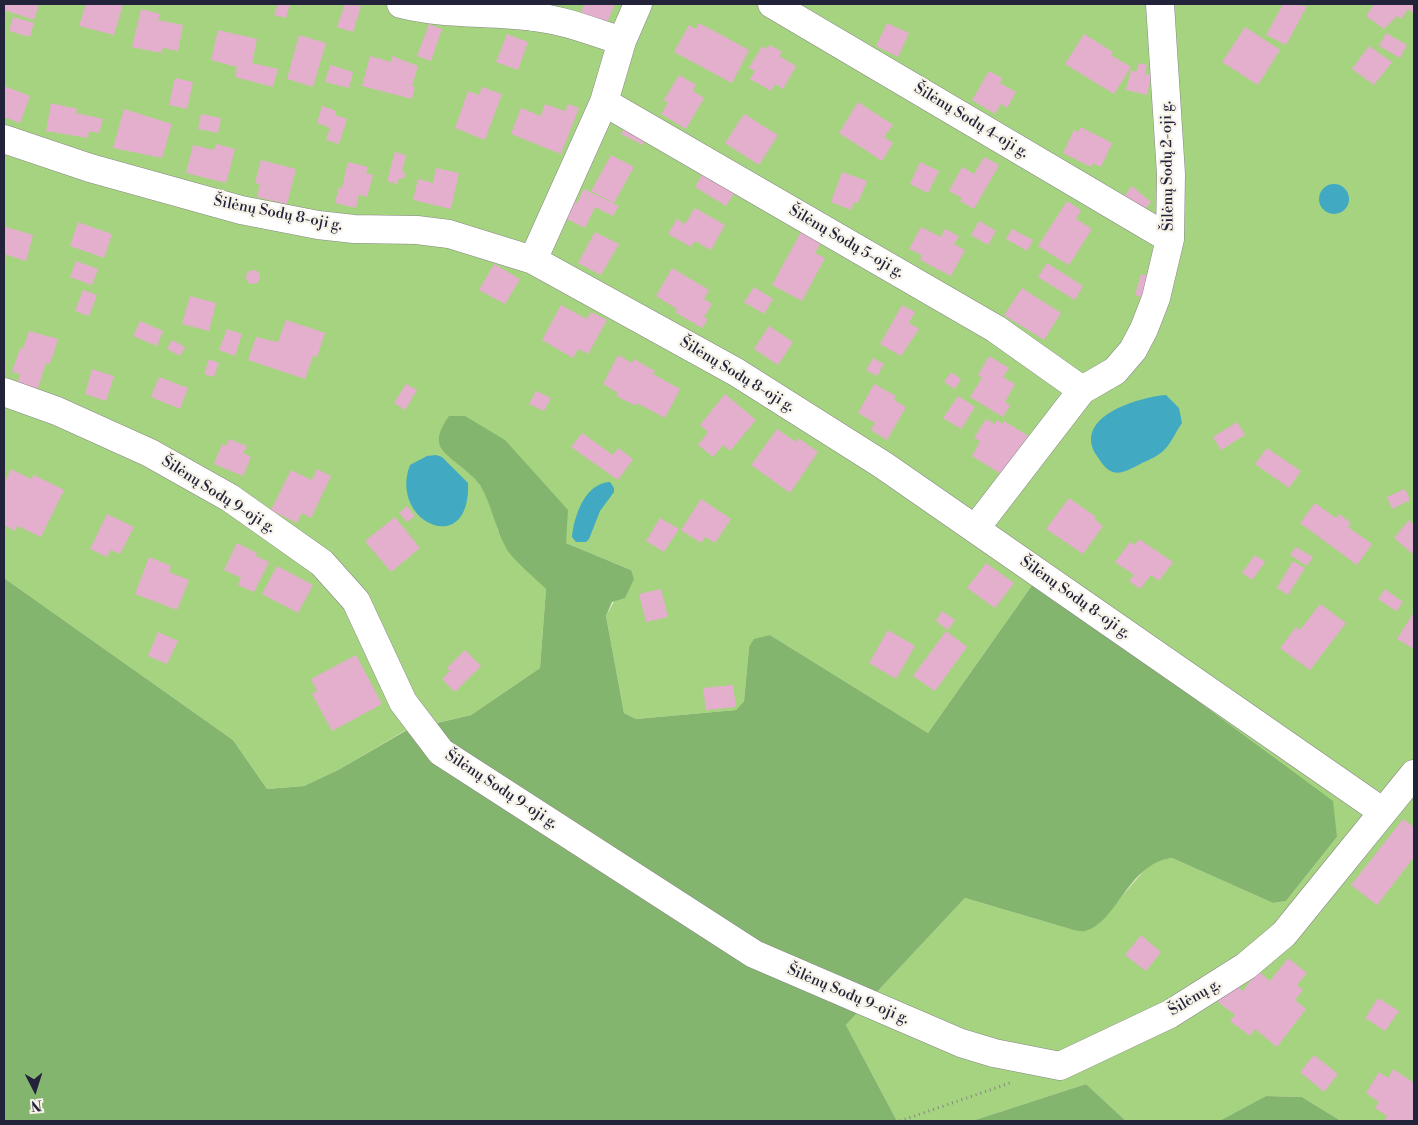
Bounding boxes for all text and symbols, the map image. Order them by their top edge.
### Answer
street label: Šilėnų Sodų 4-oji g. [910,80,1032,162]
street label: Šilėnų Sodų 2-oji g. [1158,101,1178,231]
street label: Šilėnų Sodų 8-oji g. [212,193,344,235]
street label: Šilėnų Sodų 5-oji g. [785,202,907,282]
street label: Šilėnų Sodų 8-oji g. [676,334,798,416]
street label: Šilėnų Sodų 9-oji g. [158,453,278,537]
street label: Šilėnų Sodų 8-oji g. [1016,553,1134,643]
street label: Šilėnų Sodų 9-oji g. [441,747,561,833]
street label: Šilėnų Sodų 9-oji g. [784,961,912,1029]
street label: Šilėnų g. [1166,976,1224,1020]
north arrow [10,1065,60,1115]
text: N [30,1095,43,1114]

